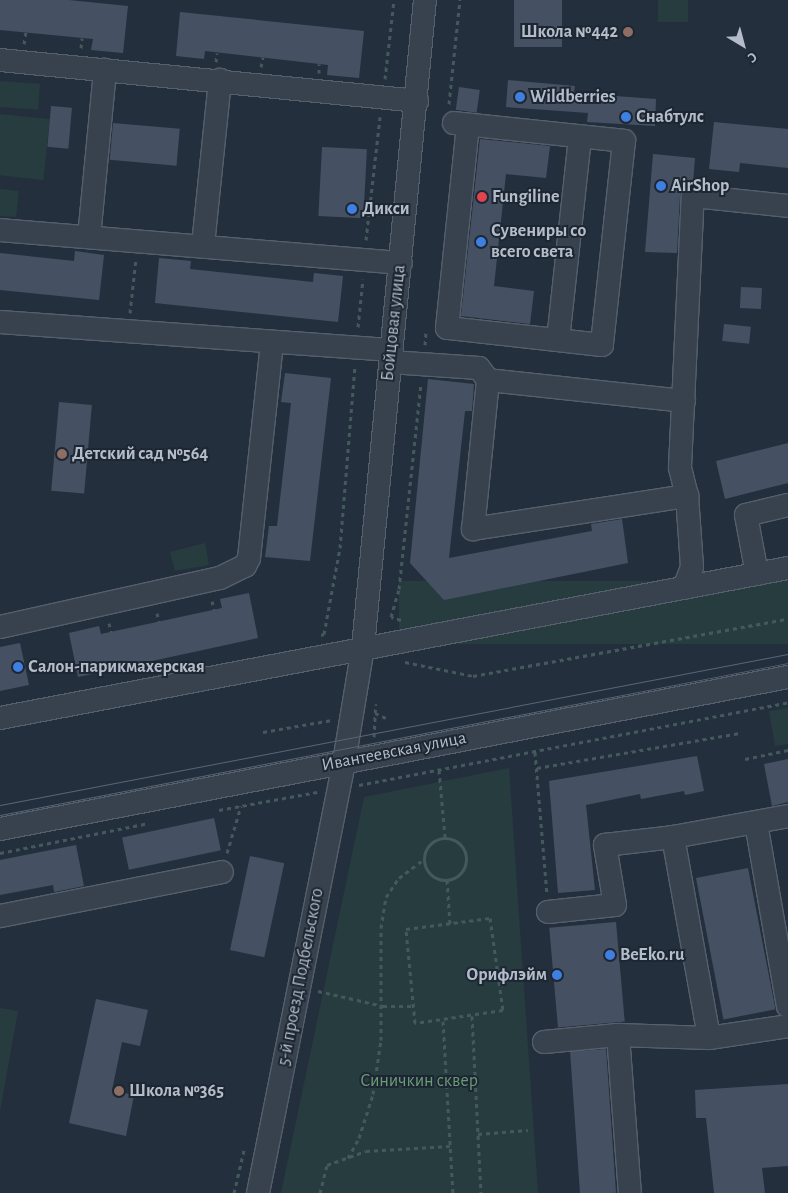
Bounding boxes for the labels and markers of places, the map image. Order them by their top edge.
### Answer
place label: Школа №442 [521,21,618,43]
marker: Школа №442 [622,26,634,38]
place label: Wildberries [530,86,616,108]
marker: Wildberries [514,91,526,103]
place label: Снабтулс [636,106,704,128]
marker: Снабтулс [620,111,632,123]
place label: AirShop [671,175,729,197]
marker: AirShop [655,180,667,192]
place label: Fungiline [492,186,560,208]
marker: Fungiline [476,191,488,203]
place label: Дикси [362,198,410,220]
marker: Дикси [346,203,358,215]
place label: Сувениры со всего света [491,221,586,264]
marker: Сувениры со всего света [475,236,487,248]
place label: Детский сад №564 [72,443,208,465]
marker: Детский сад №564 [56,448,68,460]
place label: Салон-парикмахерская [28,656,205,678]
marker: Салон-парикмахерская [12,661,24,673]
place label: BeEko.ru [620,944,684,966]
marker: BeEko.ru [604,949,616,961]
place label: Орифлэйм [466,964,547,986]
marker: Орифлэйм [551,969,563,981]
place label: Школа №365 [129,1080,224,1102]
marker: Школа №365 [113,1085,125,1097]

